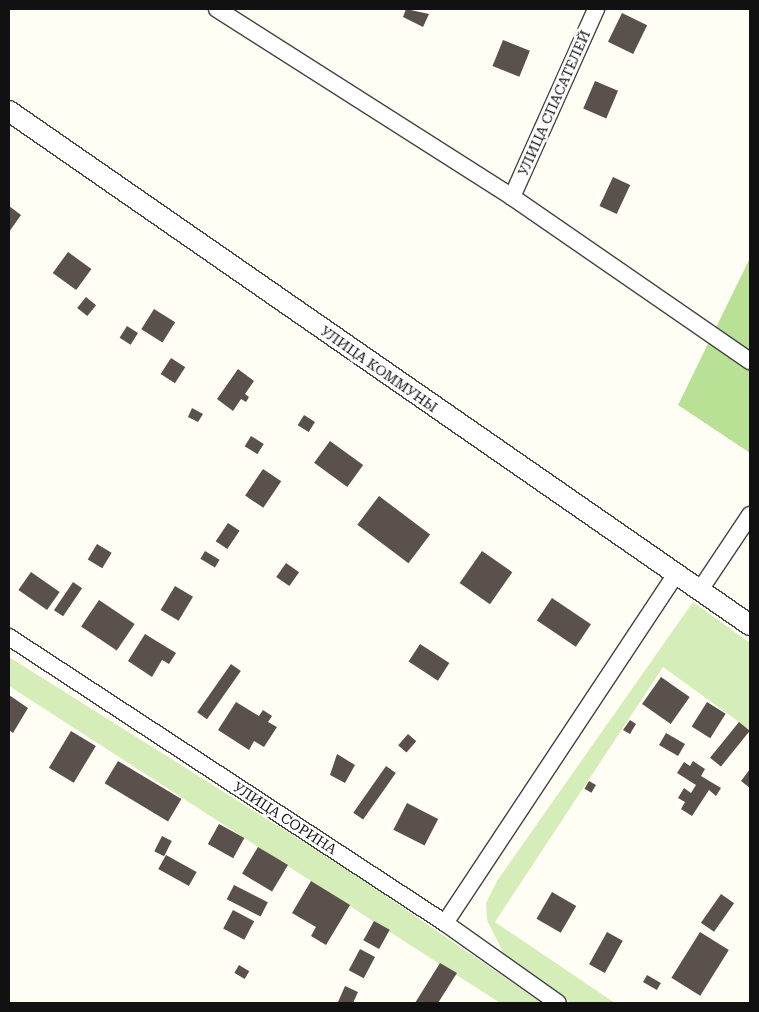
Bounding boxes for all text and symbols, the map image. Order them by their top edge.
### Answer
street label: УЛИЦА СПАСАТЕЛЕЙ [514,28,594,178]
street label: УЛИЦА КОММУНЫ [317,322,441,416]
street label: УЛИЦА СОРИНА [230,778,340,858]

